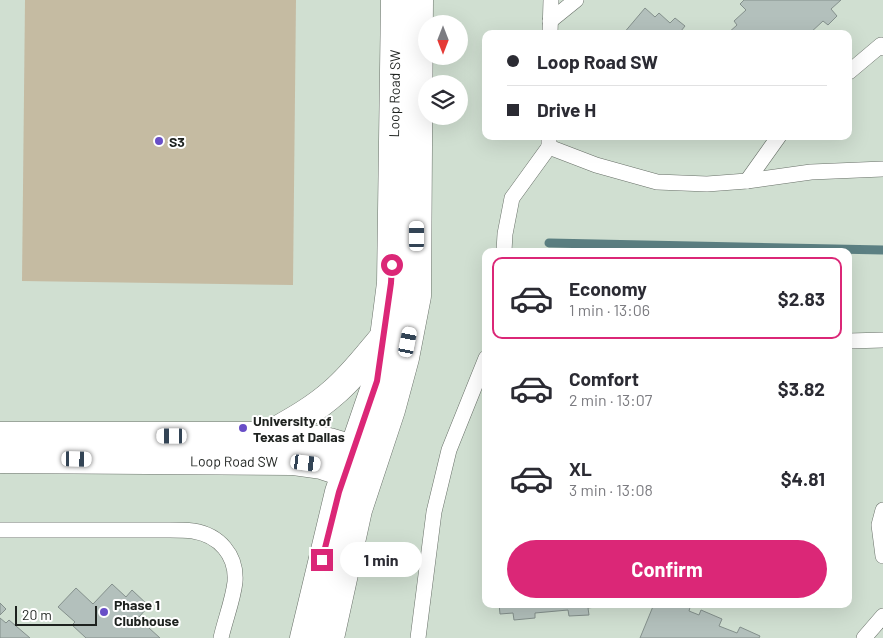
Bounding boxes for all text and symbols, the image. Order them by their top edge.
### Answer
north arrow [418,15,468,65]
map controls [418,15,468,125]
street label: Loop Road SW [385,49,403,138]
text: Loop Road SW [537,50,658,73]
button: layers [418,75,468,125]
text: Drive H [537,98,596,121]
place label: S3 [169,133,185,150]
marker: S3 [153,135,165,147]
car [409,221,424,251]
route start [381,254,403,276]
icon: car [509,276,554,321]
text: Economy [569,277,647,300]
text: $2.83 [778,287,825,310]
text: 1 min · 13:06 [569,300,650,319]
car [397,326,418,358]
icon: car [509,366,554,411]
text: Comfort [569,367,639,390]
text: $3.82 [778,377,825,400]
text: 2 min · 13:07 [569,390,652,409]
place label: University of Texas at Dallas [253,412,345,445]
marker: University of Texas at Dallas [237,422,249,434]
car [157,429,187,444]
car [61,451,92,467]
street label: Loop Road SW [190,452,278,469]
car [290,454,321,472]
icon: car [509,456,554,501]
text: XL [569,457,592,480]
text: $4.81 [781,467,825,490]
text: 3 min · 13:08 [569,480,653,499]
button: Confirm [507,540,827,598]
callout: 1 min [340,542,422,578]
route end [311,549,333,571]
text: 1 min [363,550,399,569]
place label: Phase 1 Clubhouse [114,596,180,629]
scale bar [15,603,98,626]
text: 20 m [22,606,52,623]
marker: Phase 1 Clubhouse [98,606,110,618]

